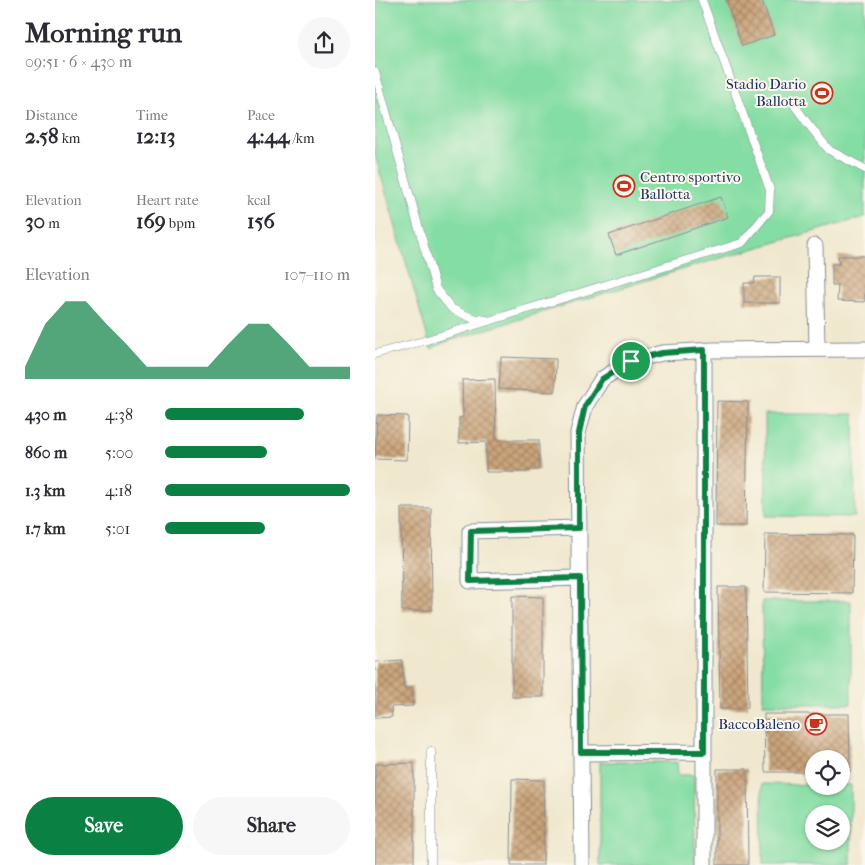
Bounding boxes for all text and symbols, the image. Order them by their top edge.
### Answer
text: Morning run [25,16,182,49]
button: share [298,17,350,69]
text: 09:51 · 6 × 430 m [25,52,132,71]
place label: Stadio Dario Ballotta [726,75,807,110]
sports icon: Stadio Dario Ballotta [810,81,834,105]
text: Distance [25,107,78,124]
text: Time [136,107,168,124]
text: Pace [247,107,275,124]
text: 2.58 [25,124,59,148]
text: 12:13 [136,124,176,148]
text: 4:44 [247,124,289,148]
text: km [59,130,80,147]
text: /km [289,130,315,147]
place label: Centro sportivo Ballotta [640,168,741,203]
sports icon: Centro sportivo Ballotta [612,174,636,198]
text: Elevation [25,192,82,209]
text: Heart rate [136,192,199,209]
text: kcal [247,192,271,209]
text: 30 [25,209,45,233]
text: 169 [136,209,166,233]
text: 156 [247,209,275,233]
text: m [45,215,60,232]
text: bpm [166,215,195,232]
text: Elevation [25,265,90,284]
text: 107–110 m [284,265,350,284]
pin [610,340,652,382]
icon: arrive [617,347,645,375]
text: 430 m [25,405,67,424]
text: 4:38 [105,405,133,424]
text: 860 m [25,443,67,462]
text: 5:00 [105,443,133,462]
text: 1.3 km [25,481,65,500]
text: 4:18 [105,481,132,500]
text: 1.7 km [25,519,66,538]
text: 5:01 [105,519,130,538]
cafe icon: BaccoBaleno [804,712,828,736]
place label: BaccoBaleno [718,715,800,733]
map controls [805,750,850,850]
button: locate [805,750,850,795]
button: Save [25,797,183,855]
button: Share [193,797,350,855]
button: layers [805,805,850,850]

